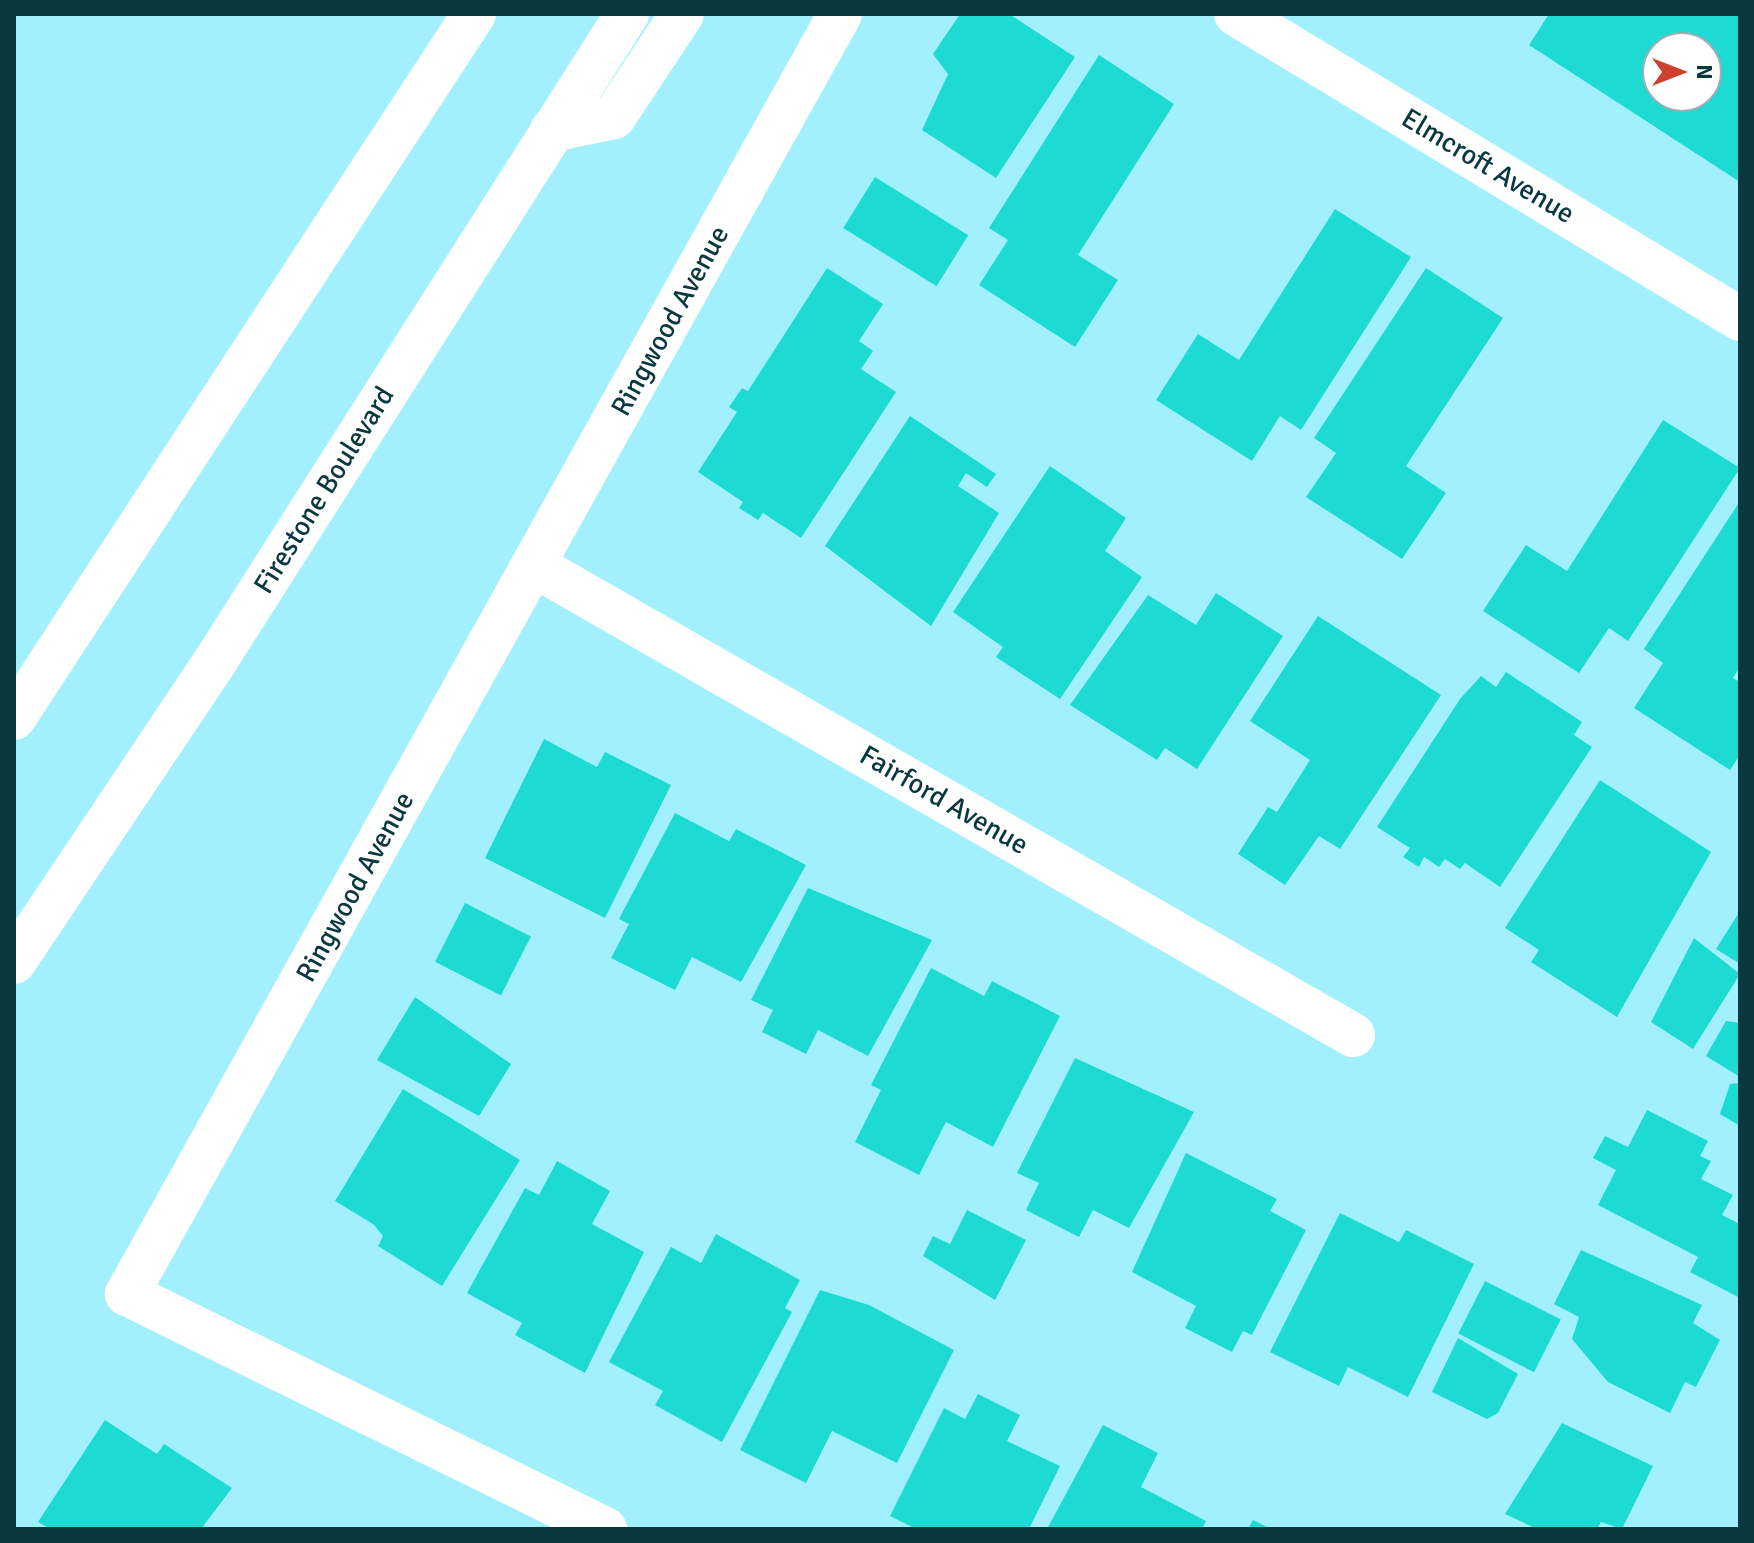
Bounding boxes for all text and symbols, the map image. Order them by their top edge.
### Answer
north arrow [1642,32,1722,112]
text: N [1691,64,1718,80]
street label: Elmcroft Avenue [1395,101,1581,231]
street label: Ringwood Avenue [604,220,736,422]
street label: Firestone Boulevard [247,380,401,600]
street label: Fairford Avenue [854,738,1034,862]
street label: Ringwood Avenue [289,786,421,988]

